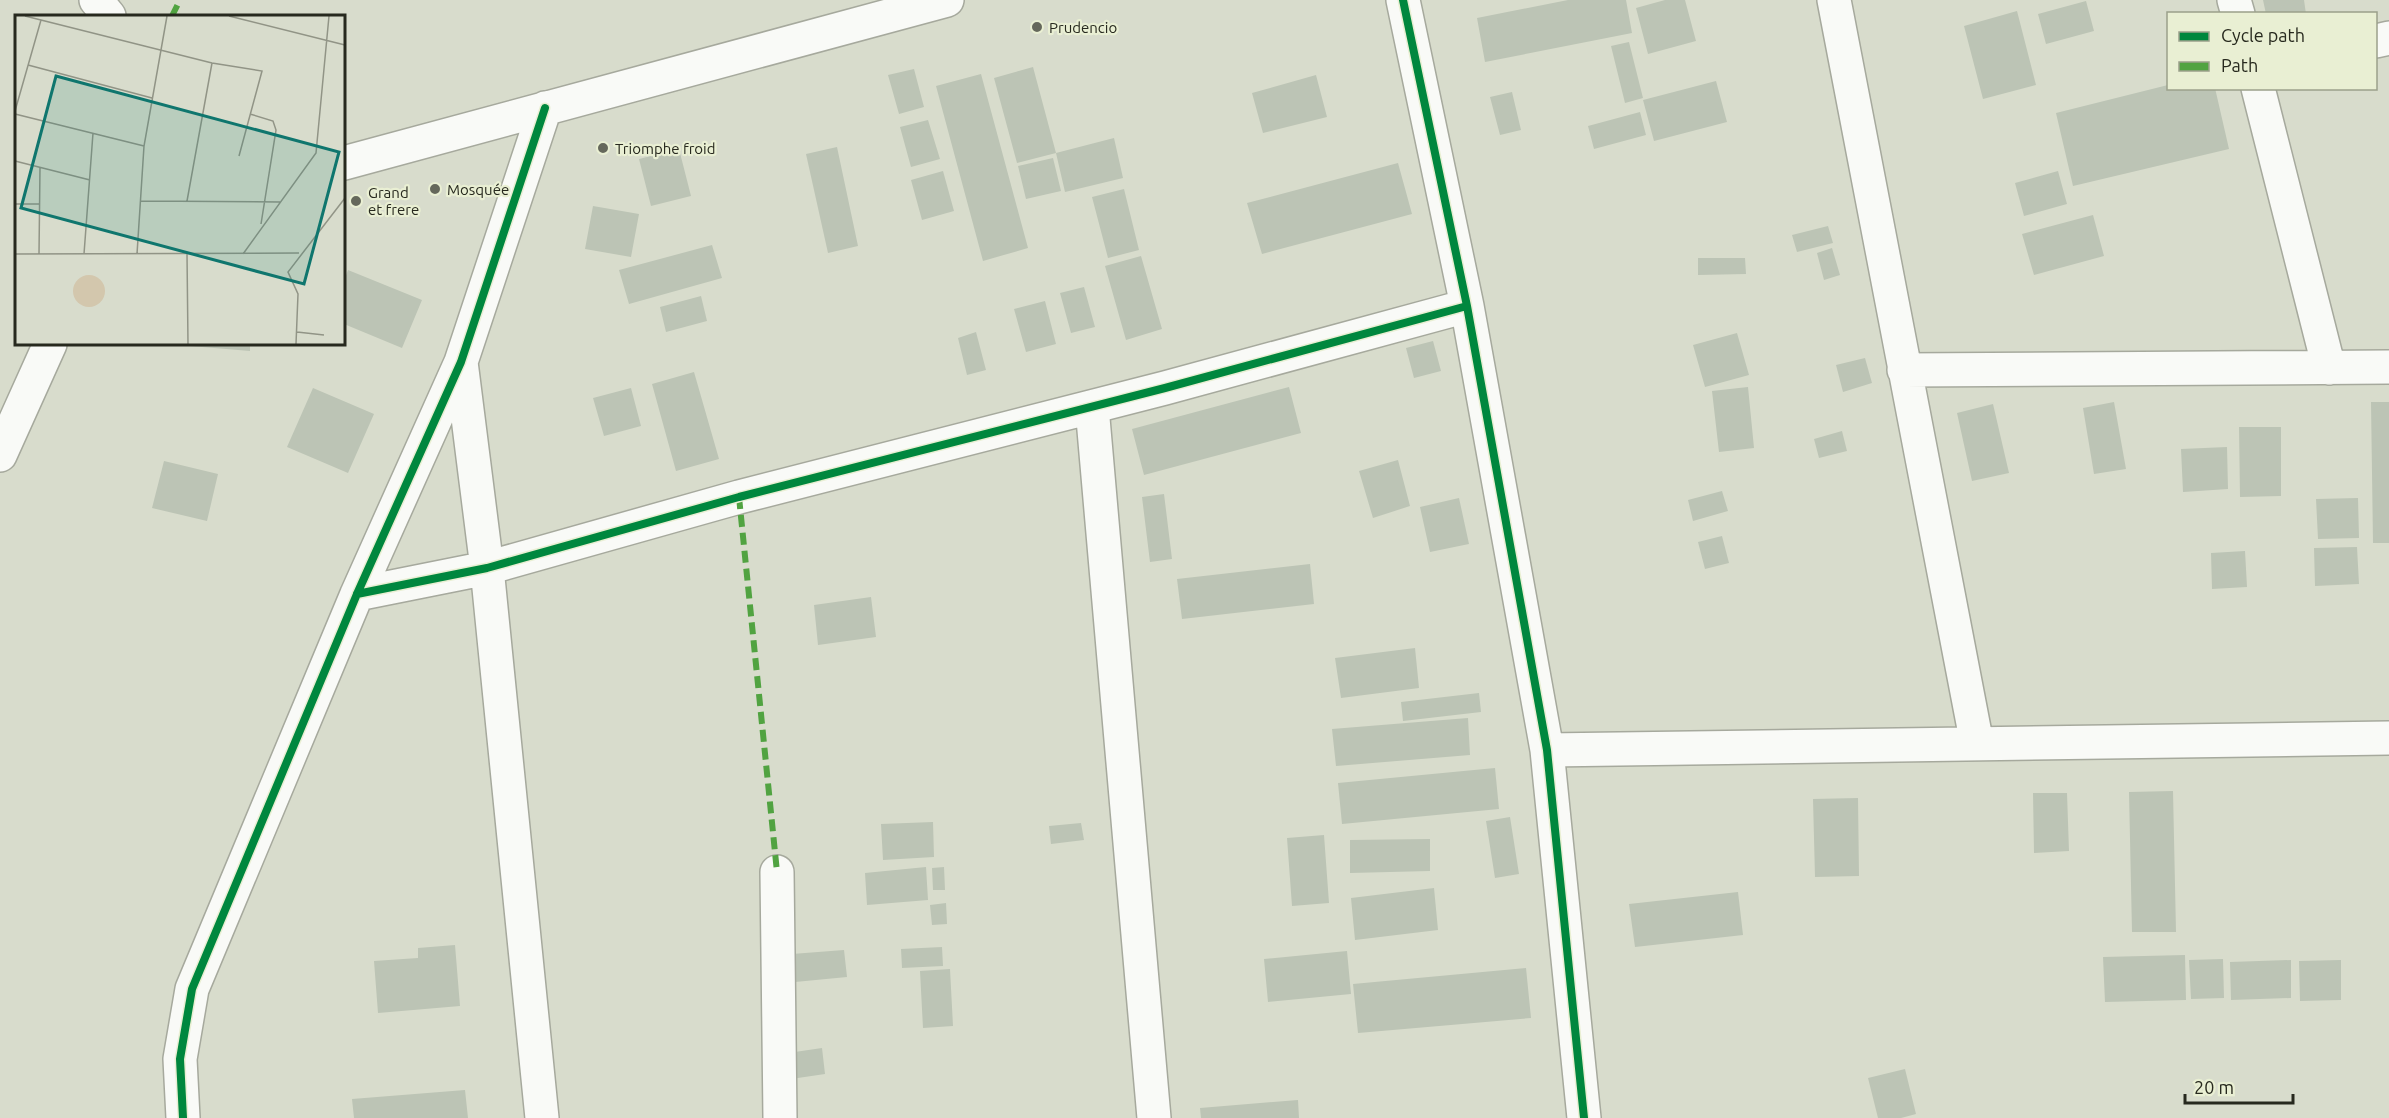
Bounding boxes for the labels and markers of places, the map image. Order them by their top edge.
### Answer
place label: Prudencio [1049,19,1117,36]
marker: Prudencio [1030,20,1044,34]
place label: Triomphe froid [615,140,716,157]
marker: Triomphe froid [596,141,610,155]
place label: Mosquée [447,181,509,198]
marker: Mosquée [428,182,442,196]
place label: Grand et frere [368,184,419,218]
marker: Grand et frere [349,194,363,208]

